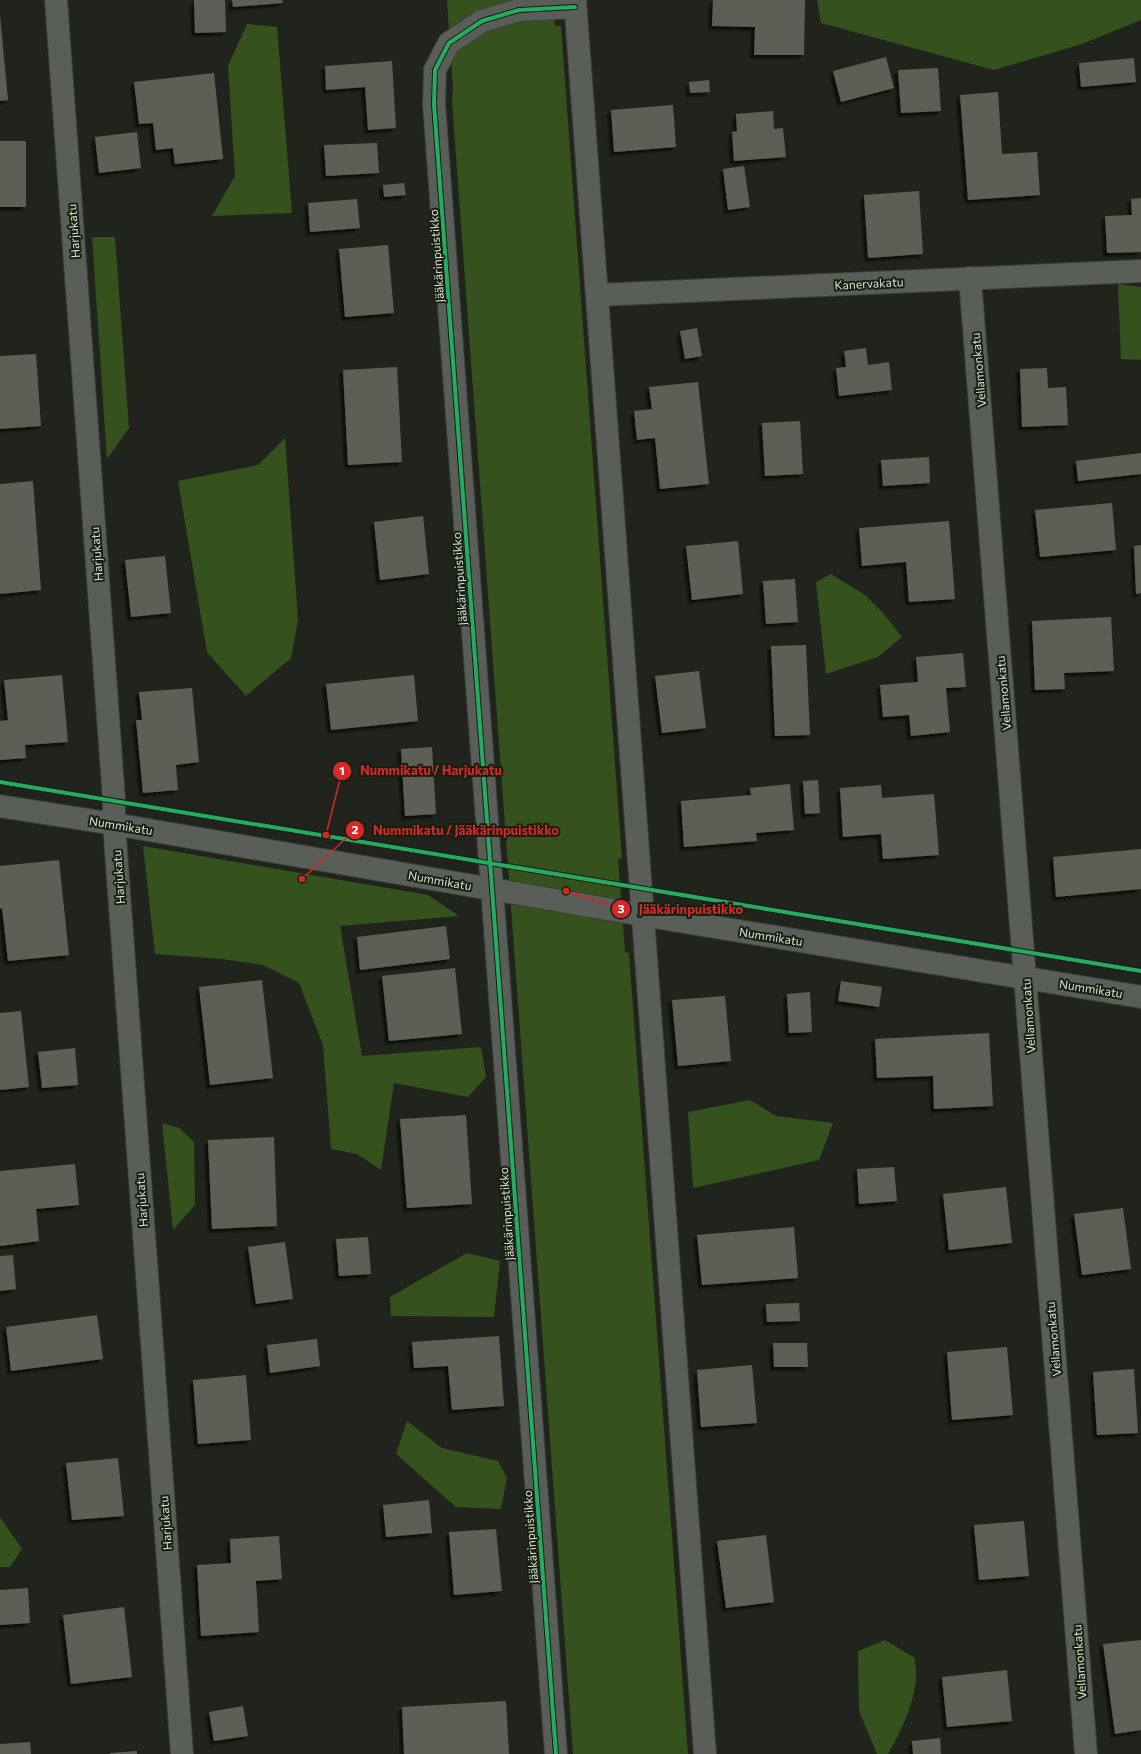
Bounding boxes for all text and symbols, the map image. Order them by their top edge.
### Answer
street label: Harjukatu [64,203,82,259]
street label: Jääkärinpuistikko [426,209,447,303]
street label: Kanervakatu [834,274,904,292]
street label: Vellamonkatu [968,332,988,408]
street label: Harjukatu [87,526,105,582]
street label: Jääkärinpuistikko [449,532,470,626]
street label: Vellamonkatu [993,655,1013,731]
callout: Nummikatu / Harjukatu [332,758,510,783]
text: Nummikatu / Harjukatu [360,762,502,778]
text: 1 [339,763,345,777]
street label: Nummikatu [88,813,154,837]
callout: Nummikatu / Jääkärinpuistikko [345,818,567,843]
text: 2 [352,822,359,836]
text: Nummikatu / Jääkärinpuistikko [373,822,559,838]
street label: Harjukatu [109,849,127,905]
street label: Nummikatu [407,868,473,892]
callout: Jääkärinpuistikko [611,896,751,921]
text: 3 [618,901,625,915]
text: Jääkärinpuistikko [639,901,744,917]
street label: Nummikatu [738,924,804,948]
street label: Nummikatu [1058,976,1124,1000]
street label: Vellamonkatu [1018,978,1038,1054]
street label: Jääkärinpuistikko [496,1167,517,1261]
street label: Harjukatu [132,1172,150,1228]
street label: Vellamonkatu [1043,1301,1063,1377]
street label: Jääkärinpuistikko [520,1490,541,1584]
street label: Harjukatu [156,1495,174,1551]
street label: Vellamonkatu [1069,1624,1089,1700]

